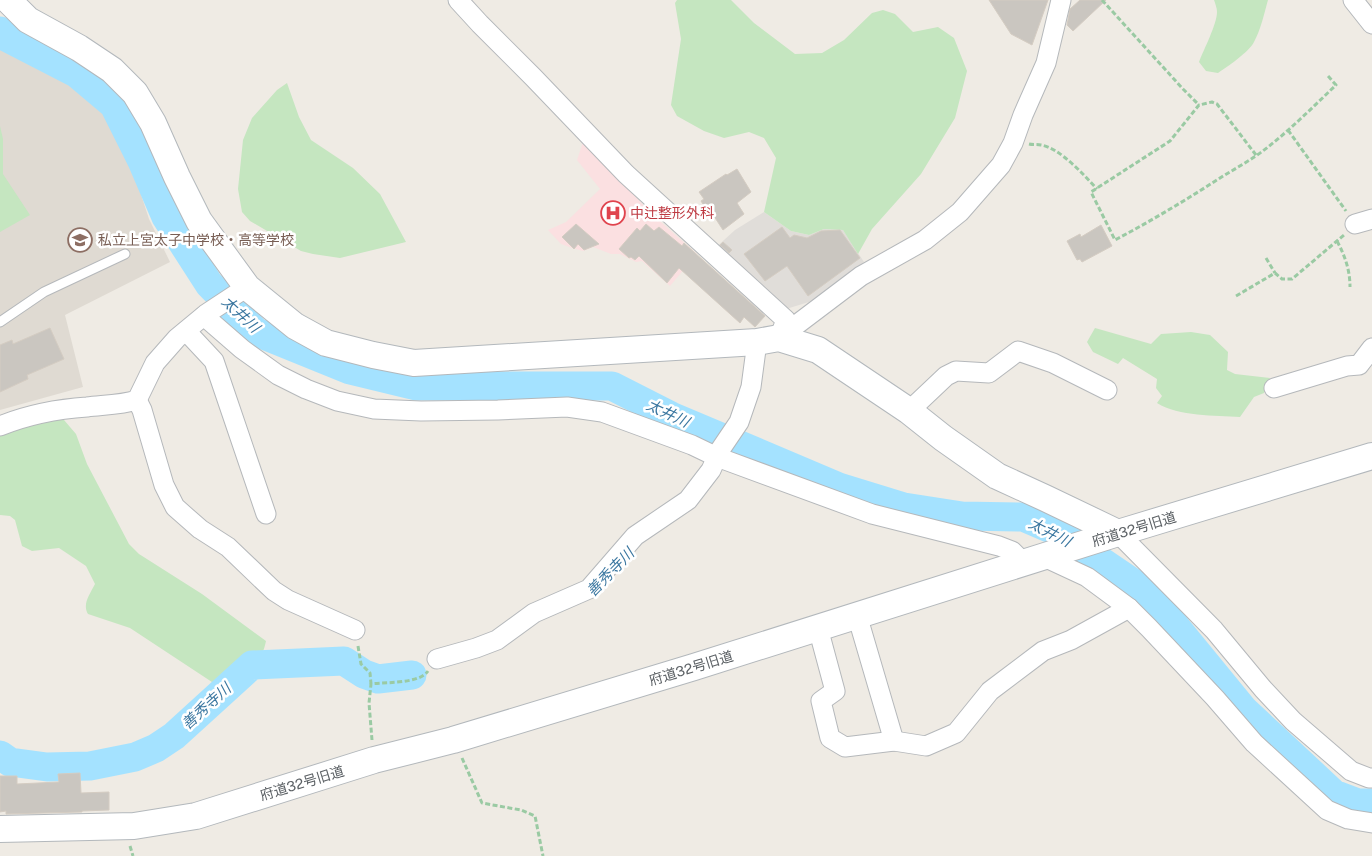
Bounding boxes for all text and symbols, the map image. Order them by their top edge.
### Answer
hospital icon: 中辻整形外科 [600,200,626,226]
place label: 中辻整形外科 [630,205,714,221]
school or university icon: 私立上宮太子中学校・高等学校 [67,227,93,253]
place label: 私立上宮太子中学校・高等学校 [98,232,294,248]
water label: 太井川 [219,292,265,337]
water label: 太井川 [644,396,694,431]
street label: 府道32号旧道 [1090,509,1178,549]
water label: 太井川 [1026,514,1076,551]
water label: 善秀寺川 [583,543,638,599]
street label: 府道32号旧道 [647,648,735,688]
water label: 善秀寺川 [178,678,235,732]
street label: 府道32号旧道 [258,763,346,803]

